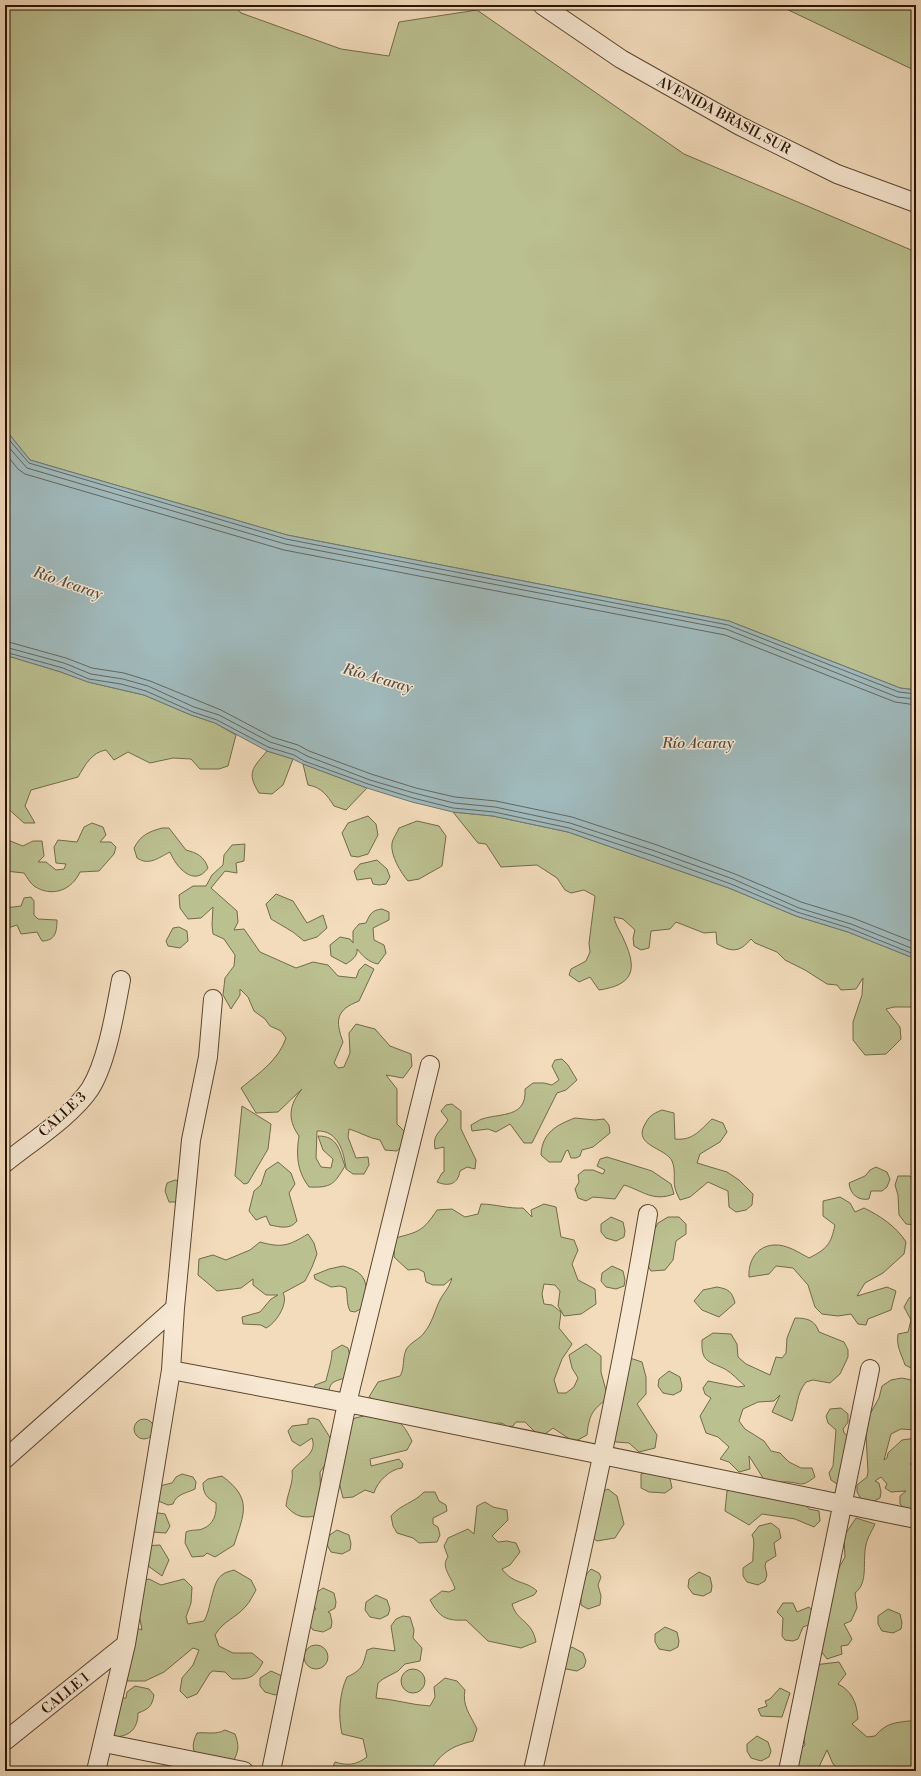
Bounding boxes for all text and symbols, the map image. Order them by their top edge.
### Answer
street label: AVENIDA BRASIL SUR [653,73,794,159]
water label: Río Acaray [30,562,106,605]
water label: Río Acaray [340,659,416,698]
water label: Río Acaray [661,734,735,753]
street label: CALLE 3 [35,1088,90,1141]
street label: CALLE 1 [38,1669,93,1719]

